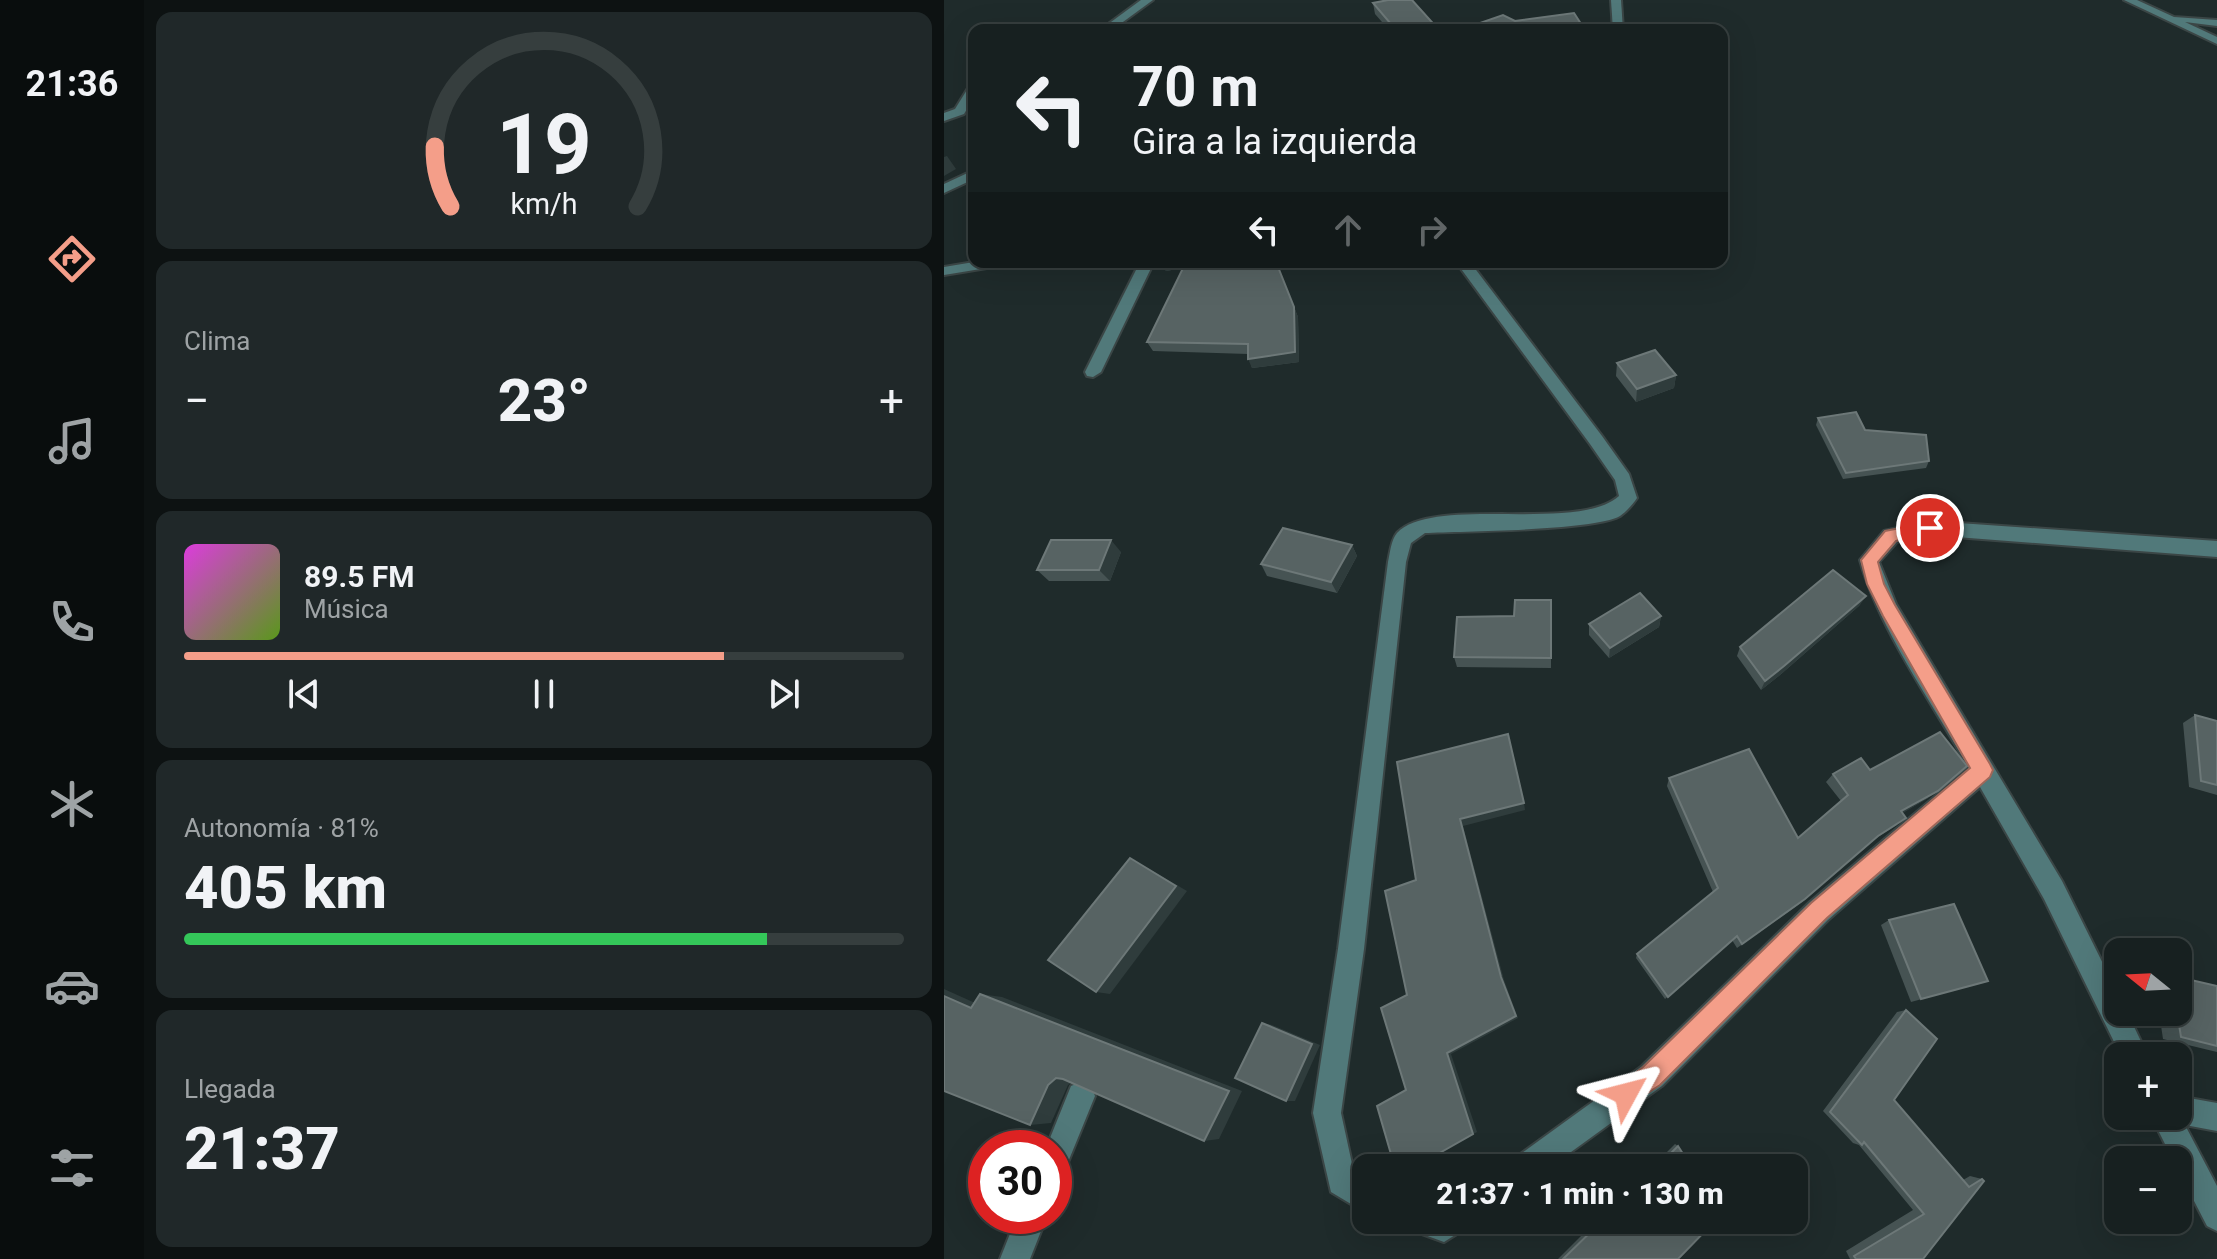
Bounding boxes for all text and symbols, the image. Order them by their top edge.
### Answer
text: 70 m [1132,54,1259,120]
icon: left [1000,56,1104,160]
text: 21:36 [26,63,118,105]
text: 19 [496,95,592,192]
text: Gira a la izquierda [1132,121,1417,163]
text: km/h [510,187,578,221]
icon: left [1242,208,1286,252]
icon: ahead [1326,208,1370,252]
icon: right [1410,208,1454,252]
icon: directions [44,231,100,287]
text: Clima [184,326,251,356]
text: 23° [498,365,591,436]
text: − [184,375,209,427]
text: + [879,375,904,427]
icon: music [44,413,100,469]
pin [1896,494,1964,562]
icon: arrive [1908,506,1952,550]
text: 89.5 FM [304,559,415,594]
icon: phone [44,594,100,650]
text: Música [304,594,389,624]
icon: previous [282,672,326,716]
icon: pause [522,672,566,716]
icon: next [762,672,806,716]
icon: climate [44,776,100,832]
text: Autonomía · 81% [184,813,379,843]
text: 405 km [184,852,387,923]
north arrow [2104,938,2192,1026]
map controls [2104,938,2192,1234]
icon: car [44,958,100,1014]
button: + [2104,1042,2192,1130]
position arrow [1584,1052,1668,1136]
text: Llegada [184,1074,276,1104]
text: 21:37 [184,1113,340,1184]
speed limit sign: 30 [968,1130,1072,1234]
icon: filters [44,1140,100,1196]
button: − [2104,1146,2192,1234]
text: 21:37 · 1 min · 130 m [1436,1176,1724,1211]

